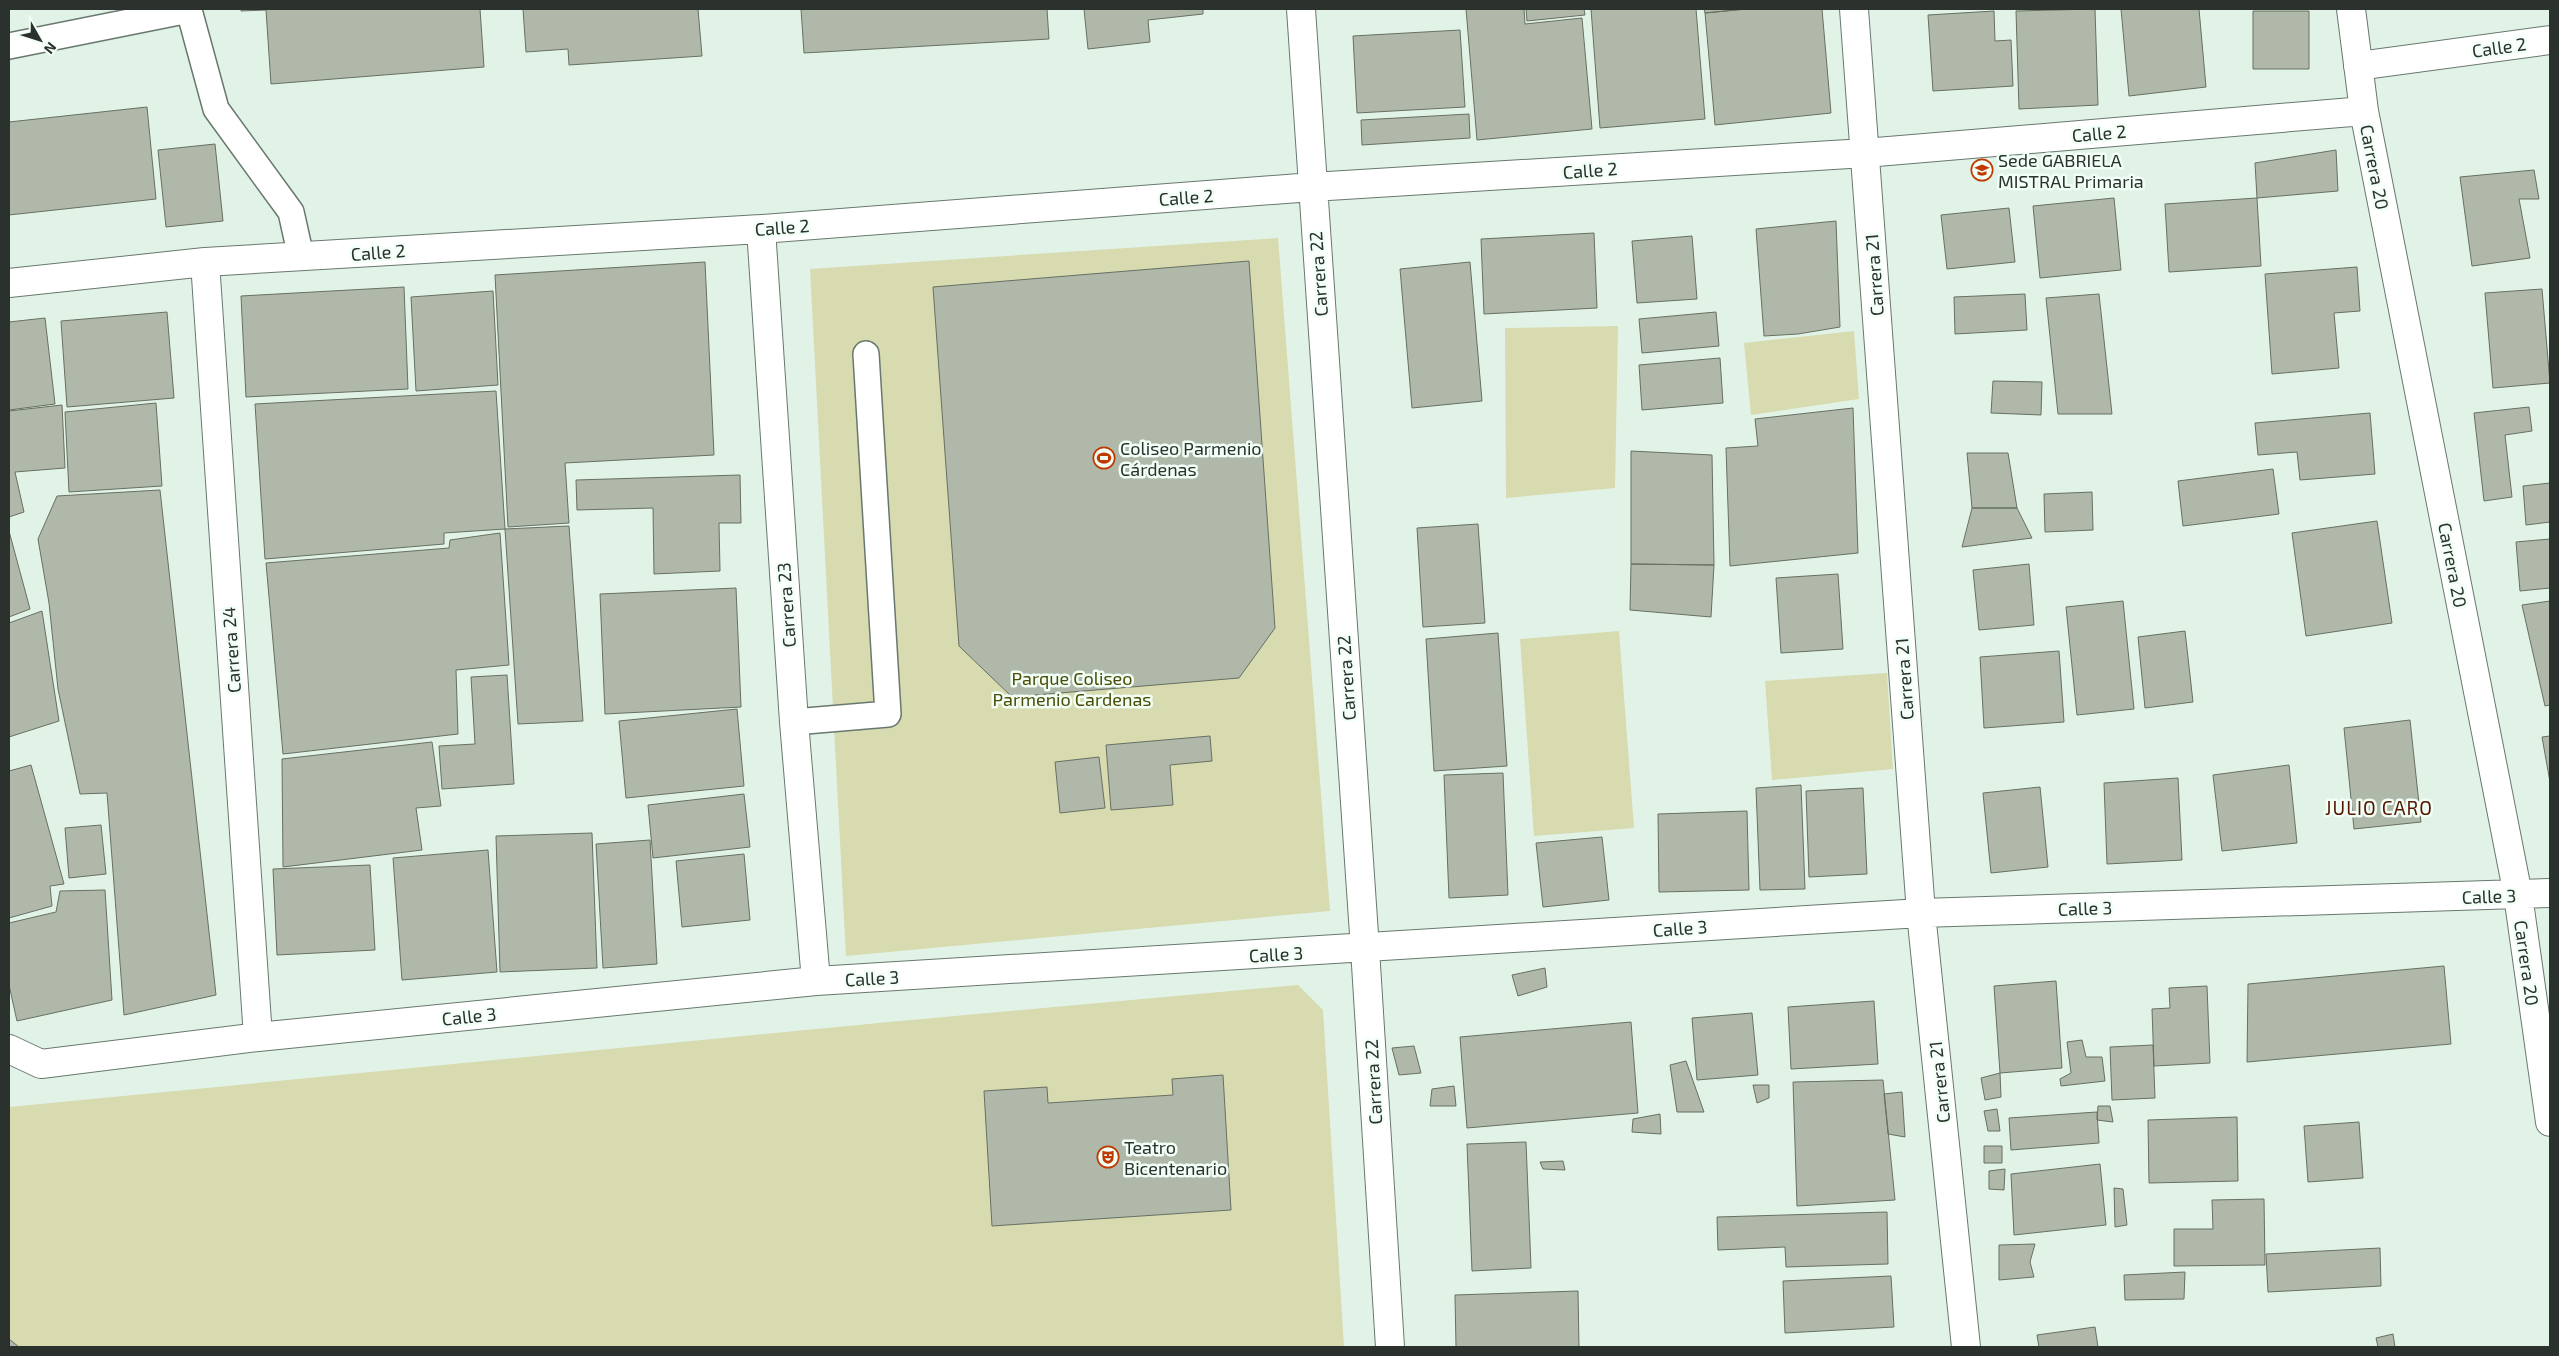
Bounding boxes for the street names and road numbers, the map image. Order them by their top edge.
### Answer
street label: Calle 2 [2470,32,2528,62]
street label: Calle 2 [2071,120,2127,146]
street label: Carrera 20 [2356,123,2394,211]
street label: Calle 2 [1562,157,1618,183]
street label: Calle 2 [1158,184,1214,210]
street label: Calle 2 [754,214,810,240]
street label: Carrera 22 [1304,231,1332,317]
street label: Carrera 21 [1860,233,1888,317]
street label: Calle 2 [350,239,406,265]
street label: Carrera 20 [2434,521,2472,609]
street label: Carrera 23 [772,562,800,648]
street label: Carrera 24 [217,606,245,694]
street label: Carrera 22 [1332,635,1360,721]
street label: Carrera 21 [1890,637,1918,721]
street label: Calle 3 [2461,884,2517,908]
street label: Calle 3 [2057,896,2113,920]
street label: Calle 3 [1652,915,1708,941]
street label: Carrera 20 [2510,919,2544,1007]
street label: Calle 3 [1248,942,1304,966]
street label: Calle 3 [844,966,900,990]
street label: Calle 3 [441,1002,497,1030]
street label: Carrera 22 [1360,1039,1386,1125]
street label: Carrera 21 [1924,1040,1954,1124]

